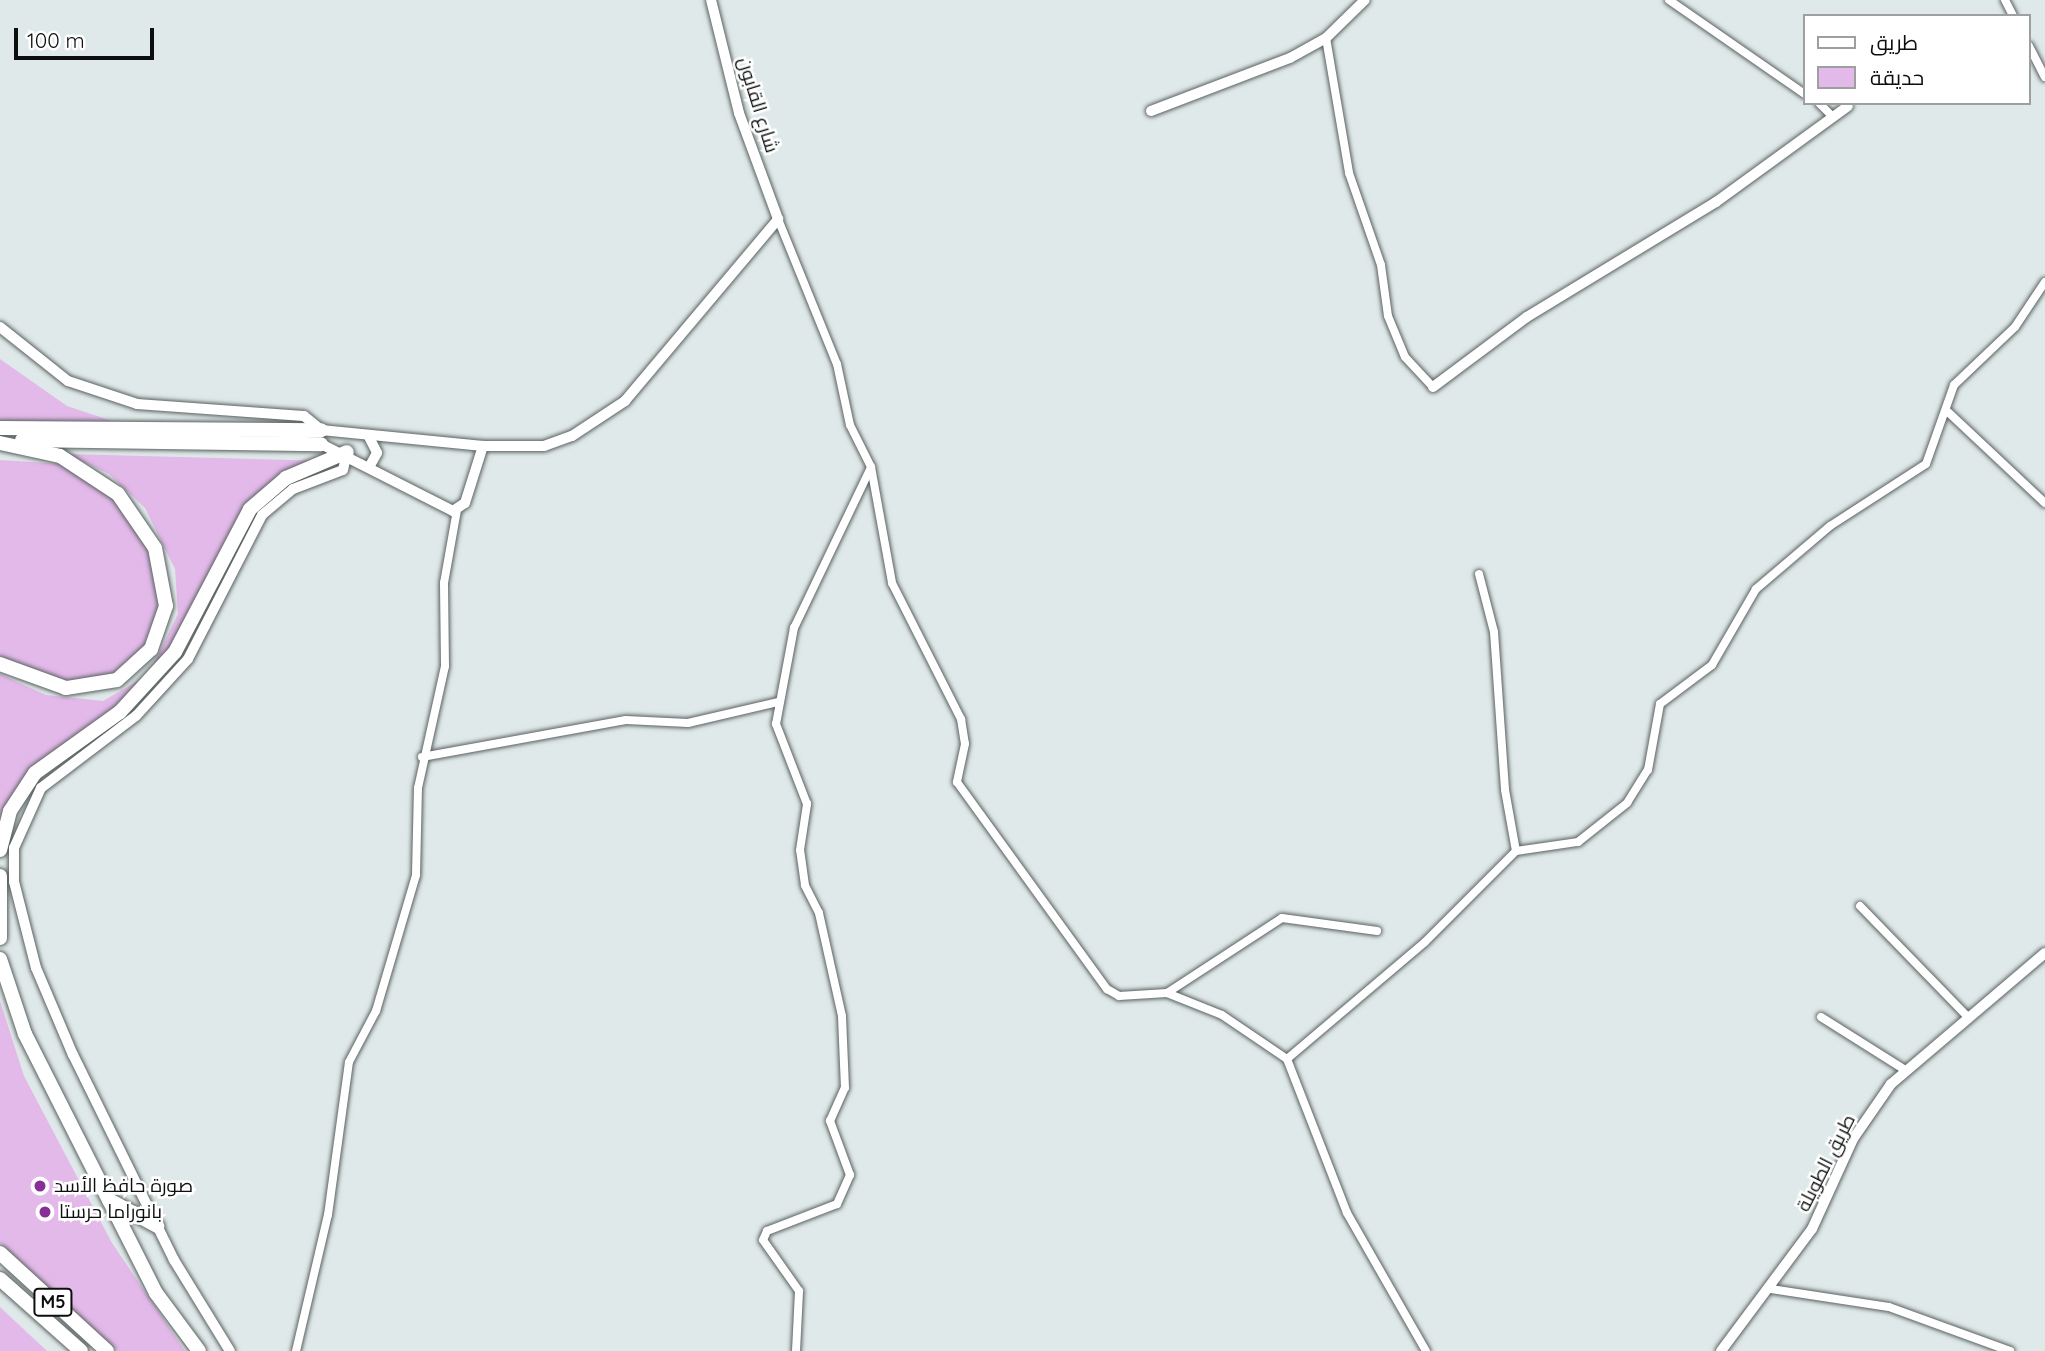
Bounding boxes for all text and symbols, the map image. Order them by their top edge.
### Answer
scale bar [18,14,158,58]
legend [1804,14,2031,105]
text: 100 m [27,27,85,53]
text: طريق [1870,29,1918,55]
street label: شارع القابون [733,54,783,156]
text: حديقة [1870,64,1924,90]
street label: طريق الطويلة [1792,1111,1860,1215]
place label: صورة حافظ الأسد [54,1175,193,1197]
marker: صورة حافظ الأسد [32,1178,48,1194]
place label: بانوراما حرستا [59,1201,162,1223]
marker: بانوراما حرستا [37,1204,53,1220]
road number: M5 [32,1288,74,1316]

